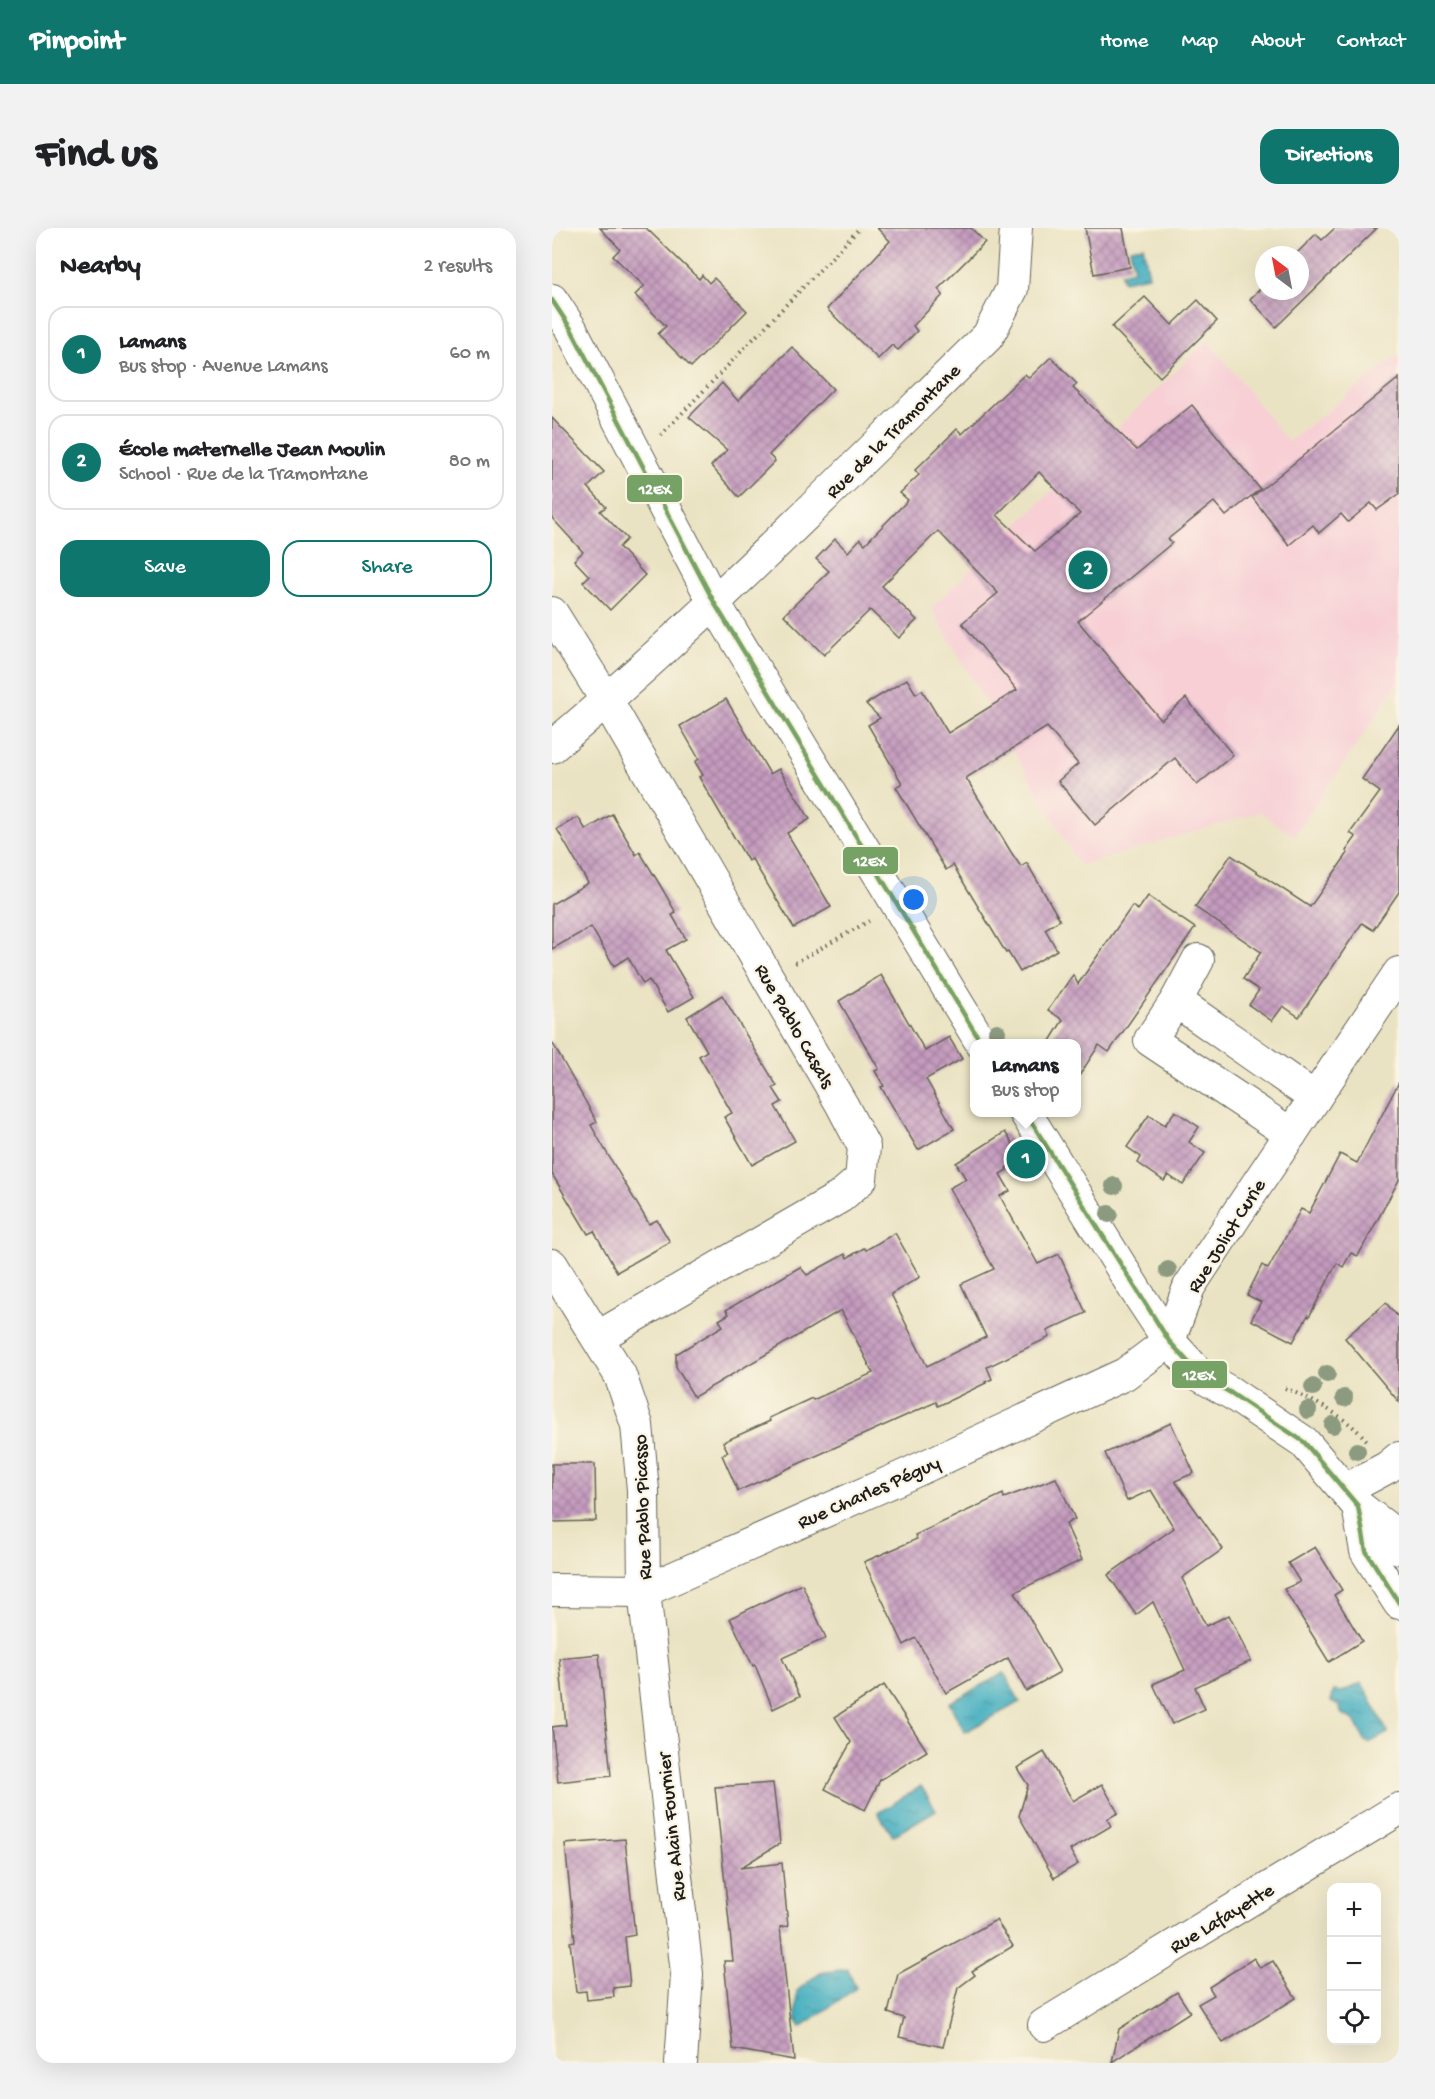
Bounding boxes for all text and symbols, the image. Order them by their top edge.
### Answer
text: Pinpoint [30,26,124,59]
text: Home [1100,30,1148,55]
text: Map [1181,30,1218,55]
text: About [1251,30,1304,55]
text: Contact [1337,30,1405,55]
button: Directions [1260,129,1399,184]
text: Find us [36,132,156,181]
north arrow [1255,246,1309,300]
text: Nearby [60,252,141,283]
text: 2 results [423,256,492,279]
text: Lamans [119,330,186,356]
text: 1 [77,343,86,366]
text: 60 m [450,343,490,366]
text: Bus stop · Avenue Lamans [119,356,328,379]
street label: Rue de la Tramontane [822,360,967,505]
text: École maternelle Jean Moulin [119,438,385,464]
text: 2 [77,451,86,474]
text: 80 m [449,451,490,474]
text: School · Rue de la Tramontane [119,464,368,487]
line badge: 12EX [626,474,683,503]
text: 12EX [638,482,673,501]
button: Save [60,540,270,597]
button: Share [282,540,492,597]
pin: 2 [1068,548,1108,592]
line badge: 12EX [842,846,899,875]
text: 12EX [853,854,888,873]
your location [899,885,928,914]
street label: Rue Pablo Casals [748,961,838,1093]
popup [970,1039,1081,1117]
text: Lamans [992,1054,1058,1080]
text: Bus stop [992,1080,1059,1103]
pin: 1 [1006,1136,1046,1182]
street label: Rue Joliot Curie [1184,1175,1272,1298]
line badge: 12EX [1171,1360,1228,1389]
text: 12EX [1182,1368,1217,1387]
street label: Rue Pablo Picasso [630,1434,659,1580]
street label: Rue Charles Péguy [795,1452,944,1536]
street label: Rue Alain Fournier [654,1749,693,1902]
street label: Rue Lafayette [1167,1880,1280,1960]
map controls [1327,1883,1381,2045]
button: + [1327,1883,1381,1937]
button: − [1327,1937,1381,1991]
button: locate [1327,1991,1381,2045]

